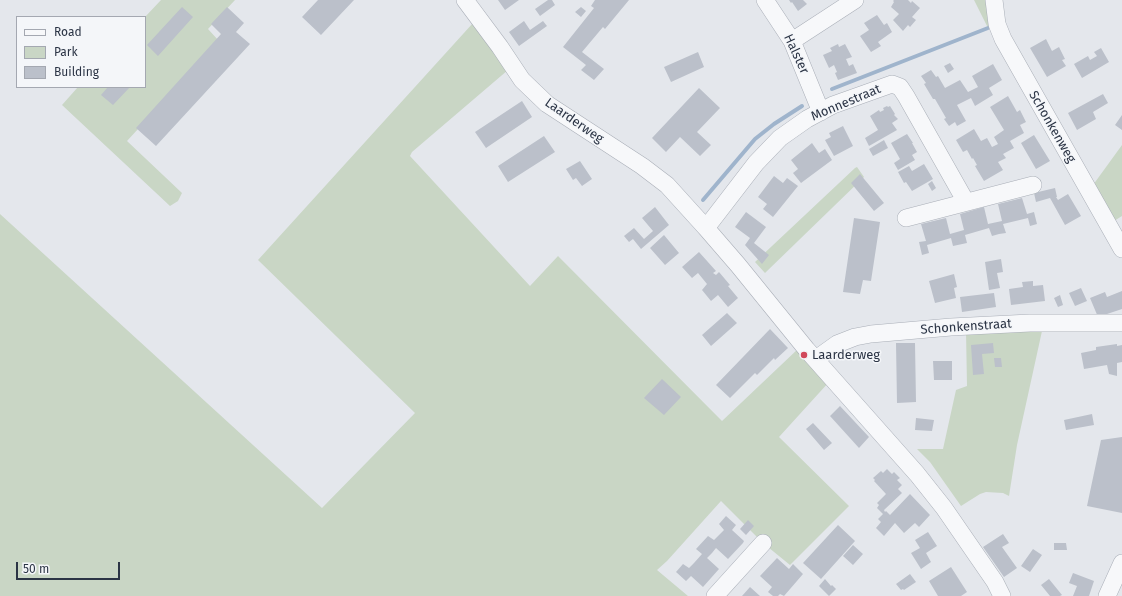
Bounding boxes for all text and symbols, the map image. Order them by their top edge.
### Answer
legend [16,16,146,88]
text: Road [54,25,82,39]
street label: Halster [780,32,812,76]
text: Park [54,45,78,59]
text: Building [54,65,99,79]
street label: Monnestraat [809,81,883,125]
street label: Schonkenweg [1025,88,1079,166]
street label: Laarderweg [542,95,606,147]
street label: Schonkenstraat [920,316,1012,338]
place label: Laarderweg [812,347,880,363]
marker: Laarderweg [799,350,809,360]
scale bar [18,554,122,580]
text: 50 m [23,562,49,576]

